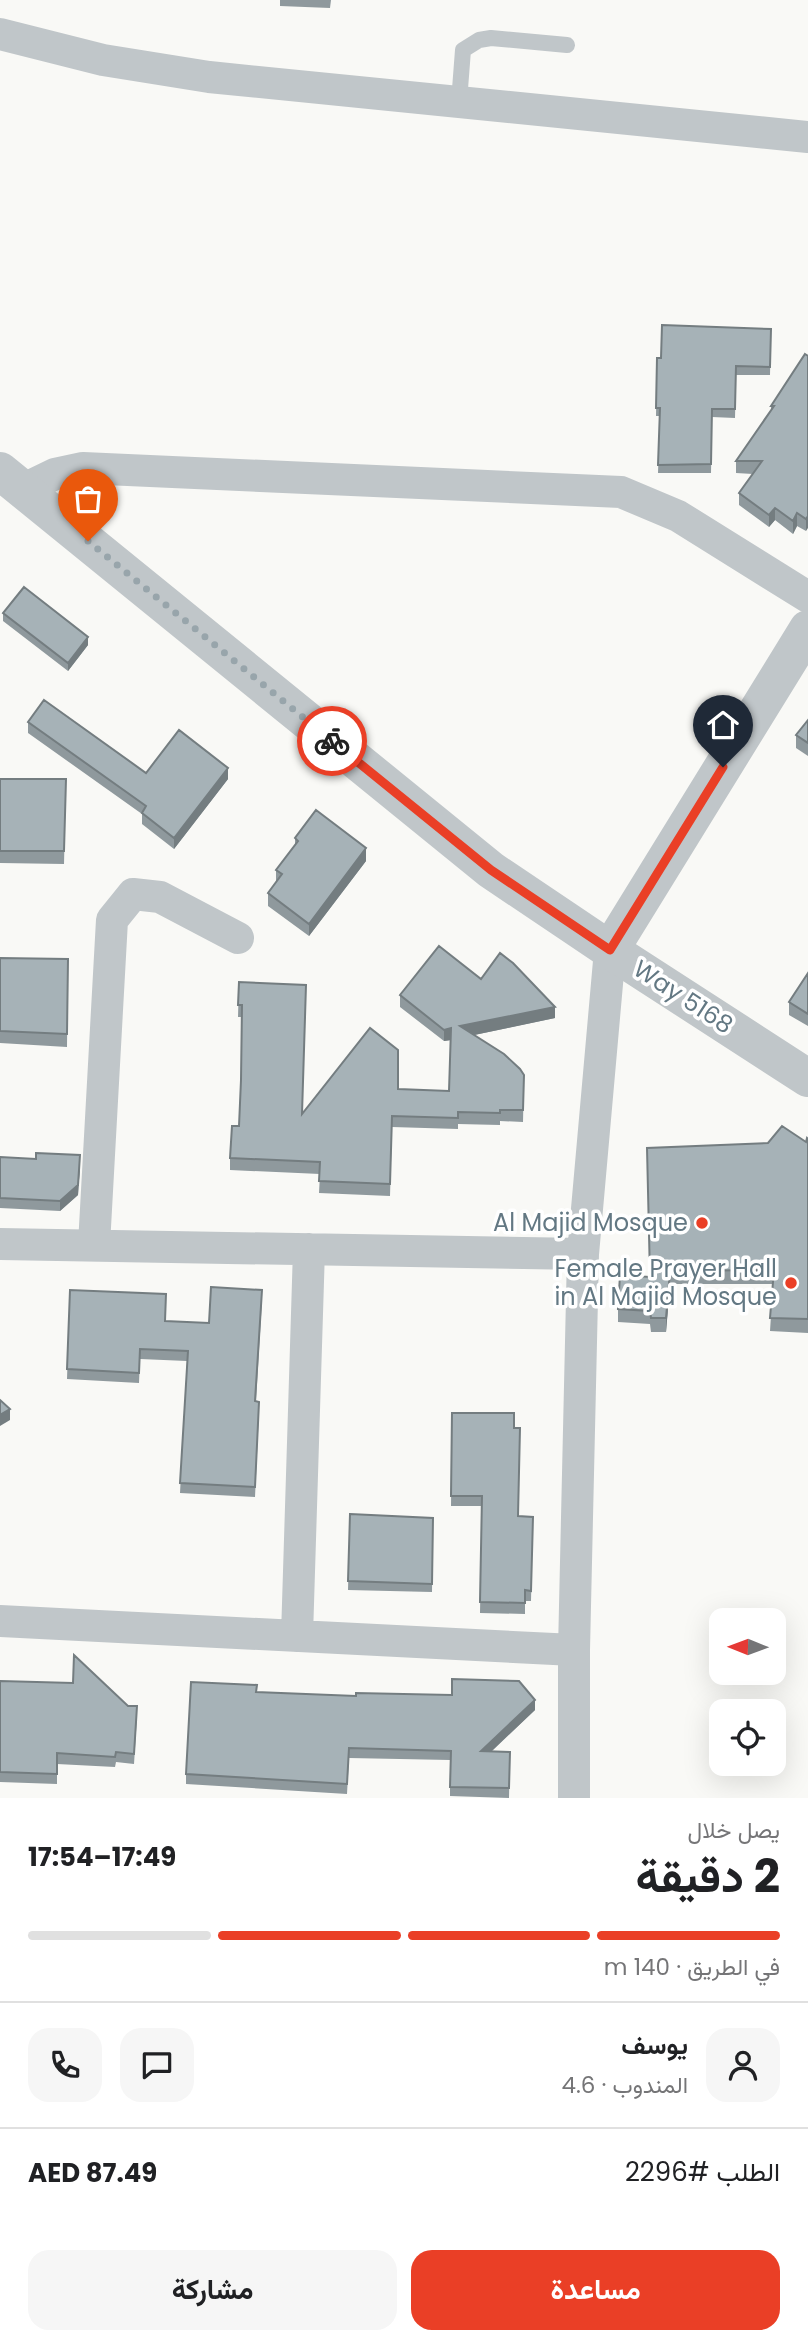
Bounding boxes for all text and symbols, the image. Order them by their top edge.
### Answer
pin [58,469,118,541]
icon: bag [69,480,107,518]
pin [693,695,753,767]
courier [297,706,367,776]
icon: home [704,706,742,744]
icon: bike [313,722,351,760]
street label: Way 5168 [627,952,740,1041]
place label: Al Majid Mosque [493,1206,688,1239]
marker: Al Majid Mosque [694,1215,710,1231]
place label: Female Prayer Hall in Al Majid Mosque [554,1252,777,1313]
marker: Female Prayer Hall in Al Majid Mosque [783,1275,799,1291]
north arrow [709,1608,786,1685]
map controls [709,1608,786,1776]
button: locate [709,1699,786,1776]
text: يصل خلال [688,1814,780,1846]
text: 17:49–17:54 [28,1839,176,1875]
text: 2 دقيقة [636,1844,780,1908]
text: في الطريق · 140 m [604,1951,780,1983]
text: يوسف [621,2027,688,2063]
button: phone [28,2028,102,2102]
button: chat [120,2028,194,2102]
button: person [706,2028,780,2102]
text: المندوب · 4.6 [561,2069,688,2101]
text: الطلب #2296 [625,2154,780,2190]
text: AED 87.49 [28,2155,157,2191]
button: مشاركة [28,2250,397,2330]
button: مساعدة [411,2250,780,2330]

